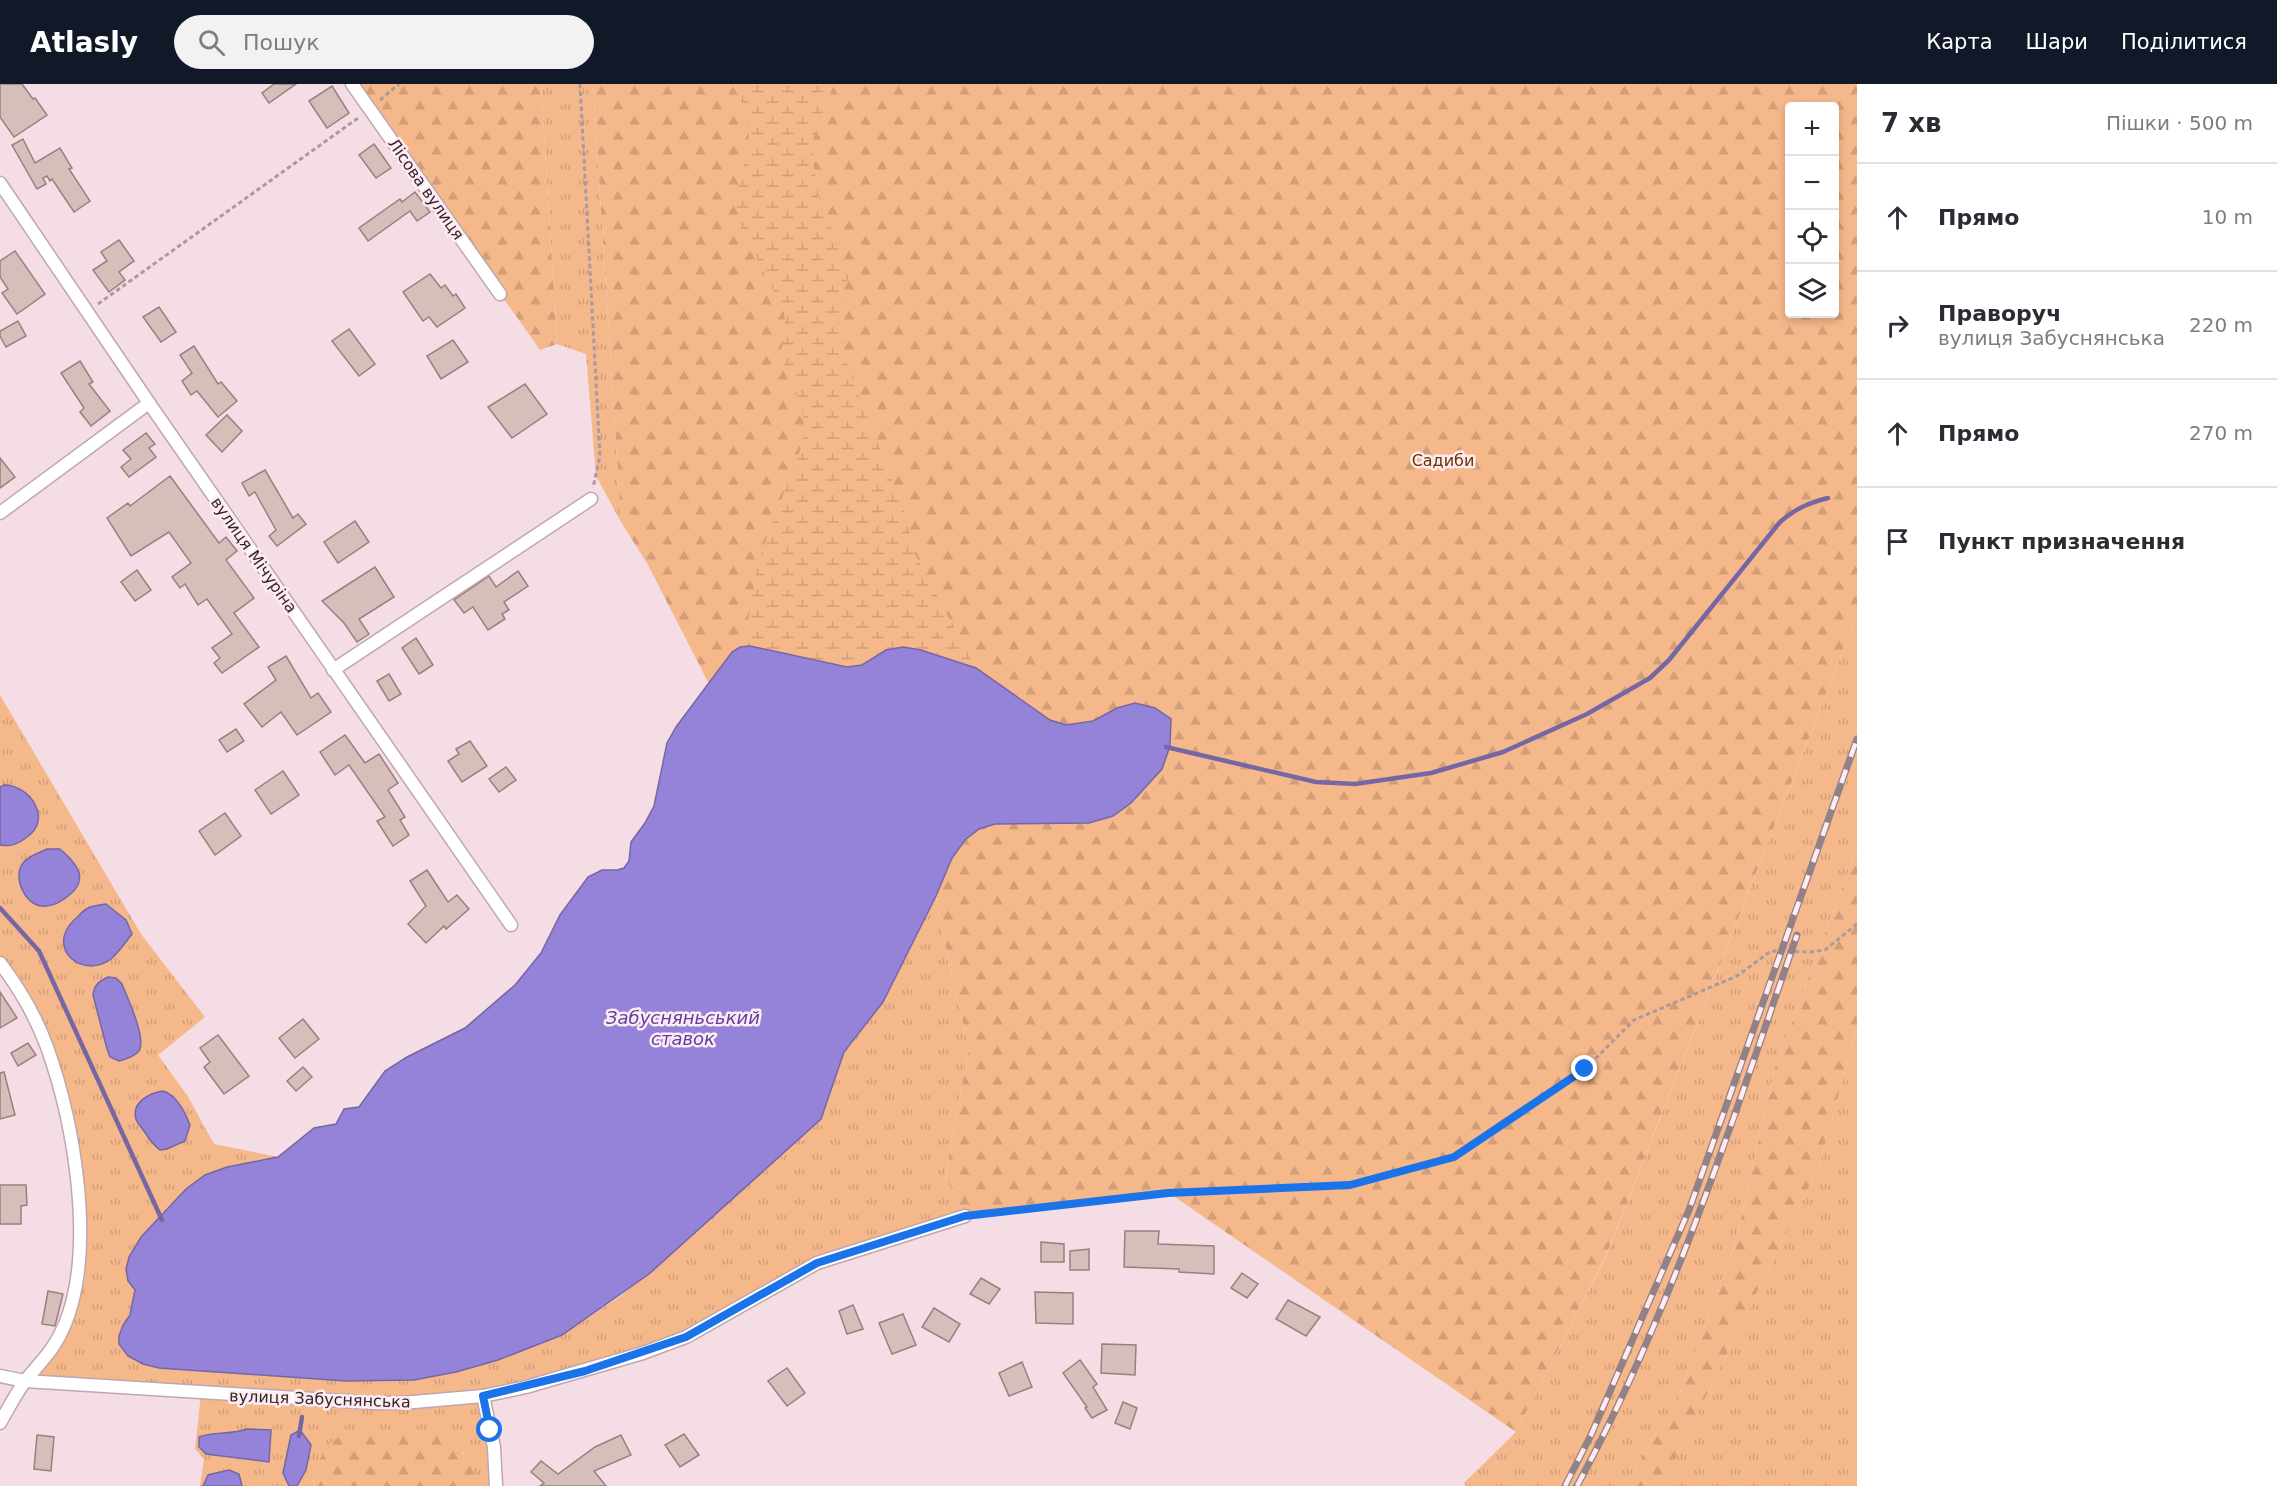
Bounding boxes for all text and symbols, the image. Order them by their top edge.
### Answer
search box [174,15,594,69]
text: Atlasly [30,26,138,59]
icon: search [195,26,228,59]
text: Пошук [243,30,320,55]
text: Карта [1926,30,1993,54]
text: Шари [2026,30,2088,54]
text: Поділитися [2121,30,2247,54]
map controls [1785,102,1839,318]
button: + [1785,102,1839,156]
text: 7 хв [1881,108,1941,138]
text: Пішки · 500 m [2106,111,2253,135]
street label: Лісова вулиця [384,135,468,243]
button: − [1785,156,1839,210]
icon: ahead [1881,201,1914,234]
text: Прямо [1938,205,2019,230]
text: 10 m [2202,205,2253,229]
button: locate [1785,210,1839,264]
button: layers [1785,264,1839,318]
text: Праворуч [1938,301,2061,326]
icon: right [1881,309,1914,342]
text: 220 m [2189,313,2253,337]
text: вулиця Забуснянська [1938,326,2165,350]
icon: ahead [1881,417,1914,450]
text: Прямо [1938,421,2019,446]
text: 270 m [2189,421,2253,445]
park label: Садиби [1412,451,1474,470]
street label: вулиця Мічуріна [207,493,301,617]
icon: arrive [1881,525,1914,558]
text: Пункт призначення [1938,529,2185,554]
water label: Забусняньський ставок [606,1007,760,1049]
route end [1571,1055,1597,1081]
street label: вулиця Забуснянська [229,1386,411,1412]
route start [476,1416,502,1442]

